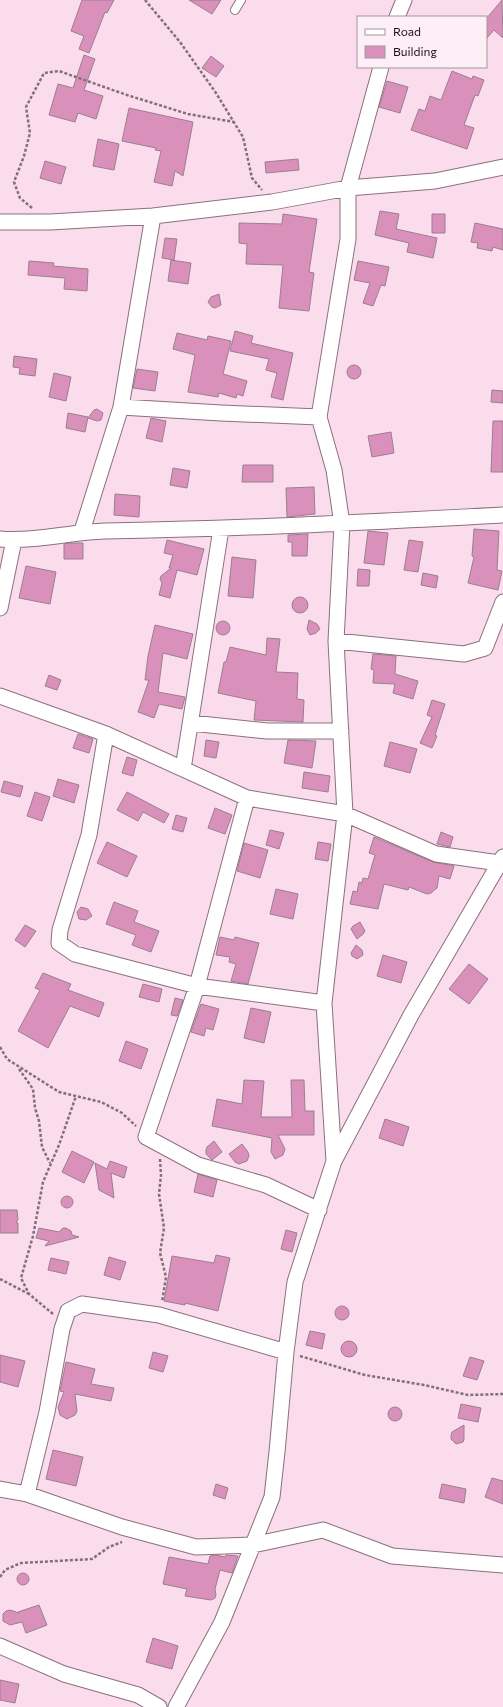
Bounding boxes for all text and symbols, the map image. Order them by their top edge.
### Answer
legend [357,16,487,68]
text: Road [393,24,421,38]
text: Building [393,44,437,58]

